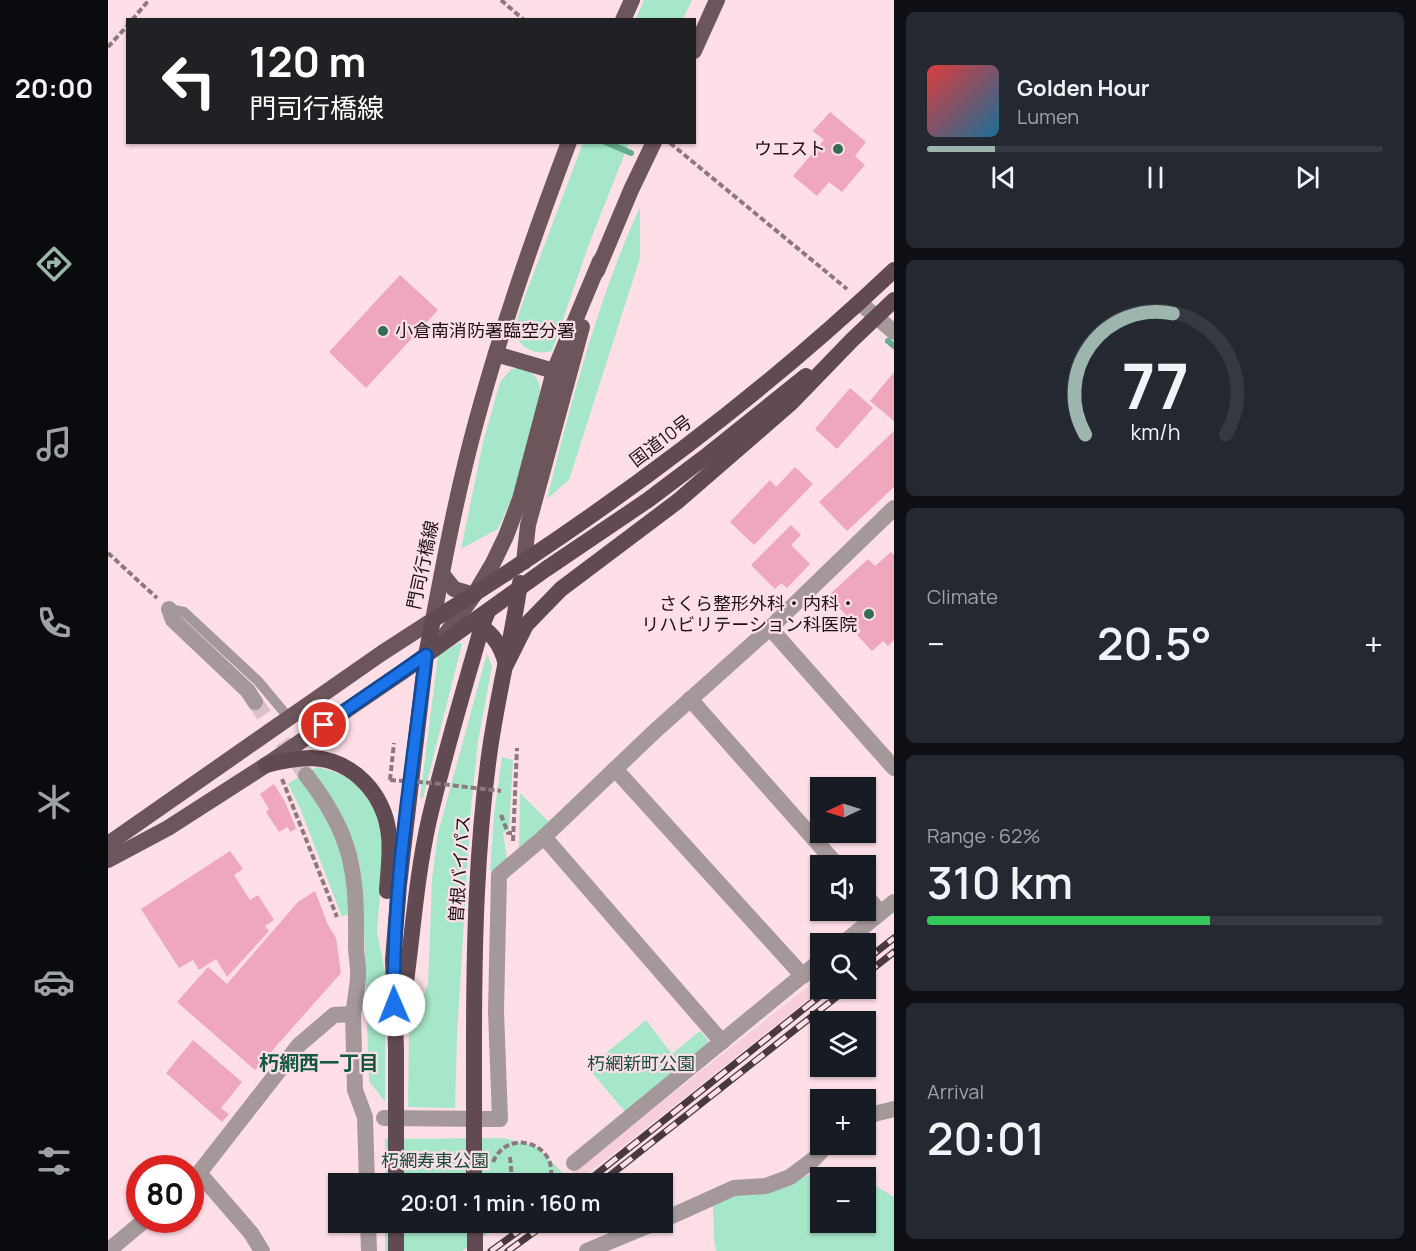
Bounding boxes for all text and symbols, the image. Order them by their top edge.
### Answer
text: 120 m [249,32,366,90]
icon: left [150,42,228,120]
text: 20:00 [15,69,93,106]
text: Golden Hour [1017,73,1150,103]
text: 門司行橋線 [249,89,384,126]
text: Lumen [1017,103,1079,130]
place label: ウエスト [754,136,826,160]
marker: ウエスト [831,142,845,156]
icon: previous [987,161,1020,194]
icon: pause [1139,161,1172,194]
icon: next [1291,161,1324,194]
icon: directions [33,243,75,285]
place label: 小倉南消防署臨空分署 [395,318,575,342]
marker: 小倉南消防署臨空分署 [376,324,390,338]
text: 77 [1121,342,1188,428]
street label: 国道10号 [624,409,696,471]
text: km/h [1130,417,1180,446]
icon: music [33,423,75,465]
street label: 門司行橋線 [401,518,443,611]
text: Climate [927,583,998,610]
place label: さくら整形外科・内科・ リハビリテーション科医院 [641,591,857,636]
icon: phone [33,602,75,644]
marker: さくら整形外科・内科・ リハビリテーション科医院 [862,607,876,621]
text: 20.5° [1097,612,1212,674]
text: − [927,621,945,666]
text: + [1364,621,1383,666]
pin [298,699,349,750]
icon: arrive [307,708,340,741]
north arrow [810,777,876,843]
map controls [810,777,876,1233]
icon: climate [33,781,75,823]
street label: 曽根バイパス [443,814,475,923]
text: Range · 62% [927,822,1041,849]
text: 310 km [927,851,1073,913]
button: sound [810,855,876,921]
button: search [810,933,876,999]
icon: car [33,961,75,1003]
position arrow [362,973,426,1037]
button: layers [810,1011,876,1077]
district label: 朽網西一丁目 [259,1049,379,1076]
park label: 朽網新町公園 [587,1051,695,1075]
text: Arrival [927,1078,984,1105]
button: + [810,1089,876,1155]
text: 20:01 [927,1107,1045,1169]
icon: filters [33,1140,75,1182]
park label: 朽網寿東公園 [381,1148,489,1172]
speed limit sign: 80 [126,1155,204,1233]
button: − [810,1167,876,1233]
text: 20:01 · 1 min · 160 m [401,1188,600,1218]

